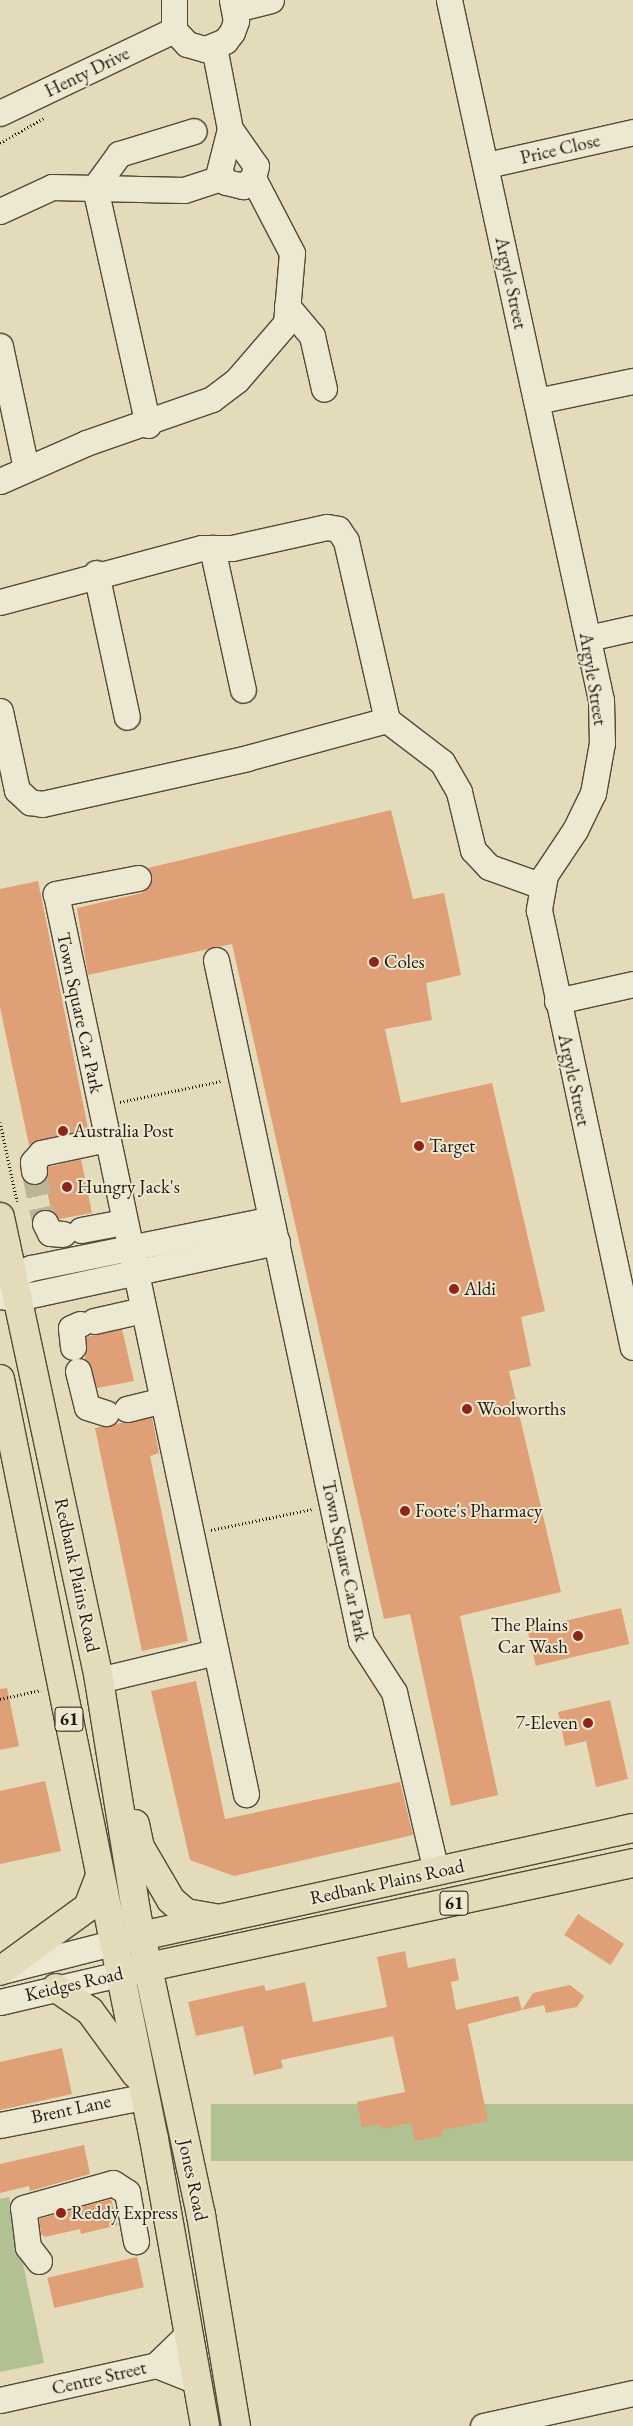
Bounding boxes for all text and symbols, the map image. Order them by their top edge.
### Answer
street label: Henty Drive [41,42,133,102]
street label: Price Close [518,129,602,169]
street label: Argyle Street [490,235,532,331]
street label: Argyle Street [574,631,612,727]
street label: Town Square Car Park [52,930,108,1096]
place label: Coles [384,951,425,973]
marker: Coles [368,956,380,968]
street label: Argyle Street [553,1032,595,1128]
place label: Australia Post [73,1120,174,1142]
marker: Australia Post [57,1125,69,1137]
place label: Target [429,1135,475,1157]
marker: Target [413,1140,425,1152]
place label: Hungry Jack's [77,1176,180,1198]
marker: Hungry Jack's [61,1181,73,1193]
place label: Aldi [464,1278,496,1300]
marker: Aldi [448,1283,460,1295]
place label: Woolworths [477,1398,566,1420]
marker: Woolworths [461,1403,473,1415]
street label: Town Square Car Park [317,1478,373,1644]
street label: Redbank Plains Road [50,1496,104,1654]
place label: Foote's Pharmacy [415,1500,542,1522]
marker: Foote's Pharmacy [399,1505,411,1517]
place label: The Plains Car Wash [491,1614,568,1658]
marker: The Plains Car Wash [572,1630,584,1642]
road number: 61 [54,1704,84,1735]
place label: 7-Eleven [516,1712,578,1734]
marker: 7-Eleven [582,1717,594,1729]
street label: Redbank Plains Road [308,1855,466,1909]
road number: 61 [439,1888,469,1919]
street label: Keidges Road [23,1962,125,2006]
street label: Brent Lane [29,2089,113,2129]
street label: Jones Road [173,2137,213,2223]
place label: Reddy Express [71,2202,178,2224]
marker: Reddy Express [55,2207,67,2219]
street label: Centre Street [50,2356,148,2400]

